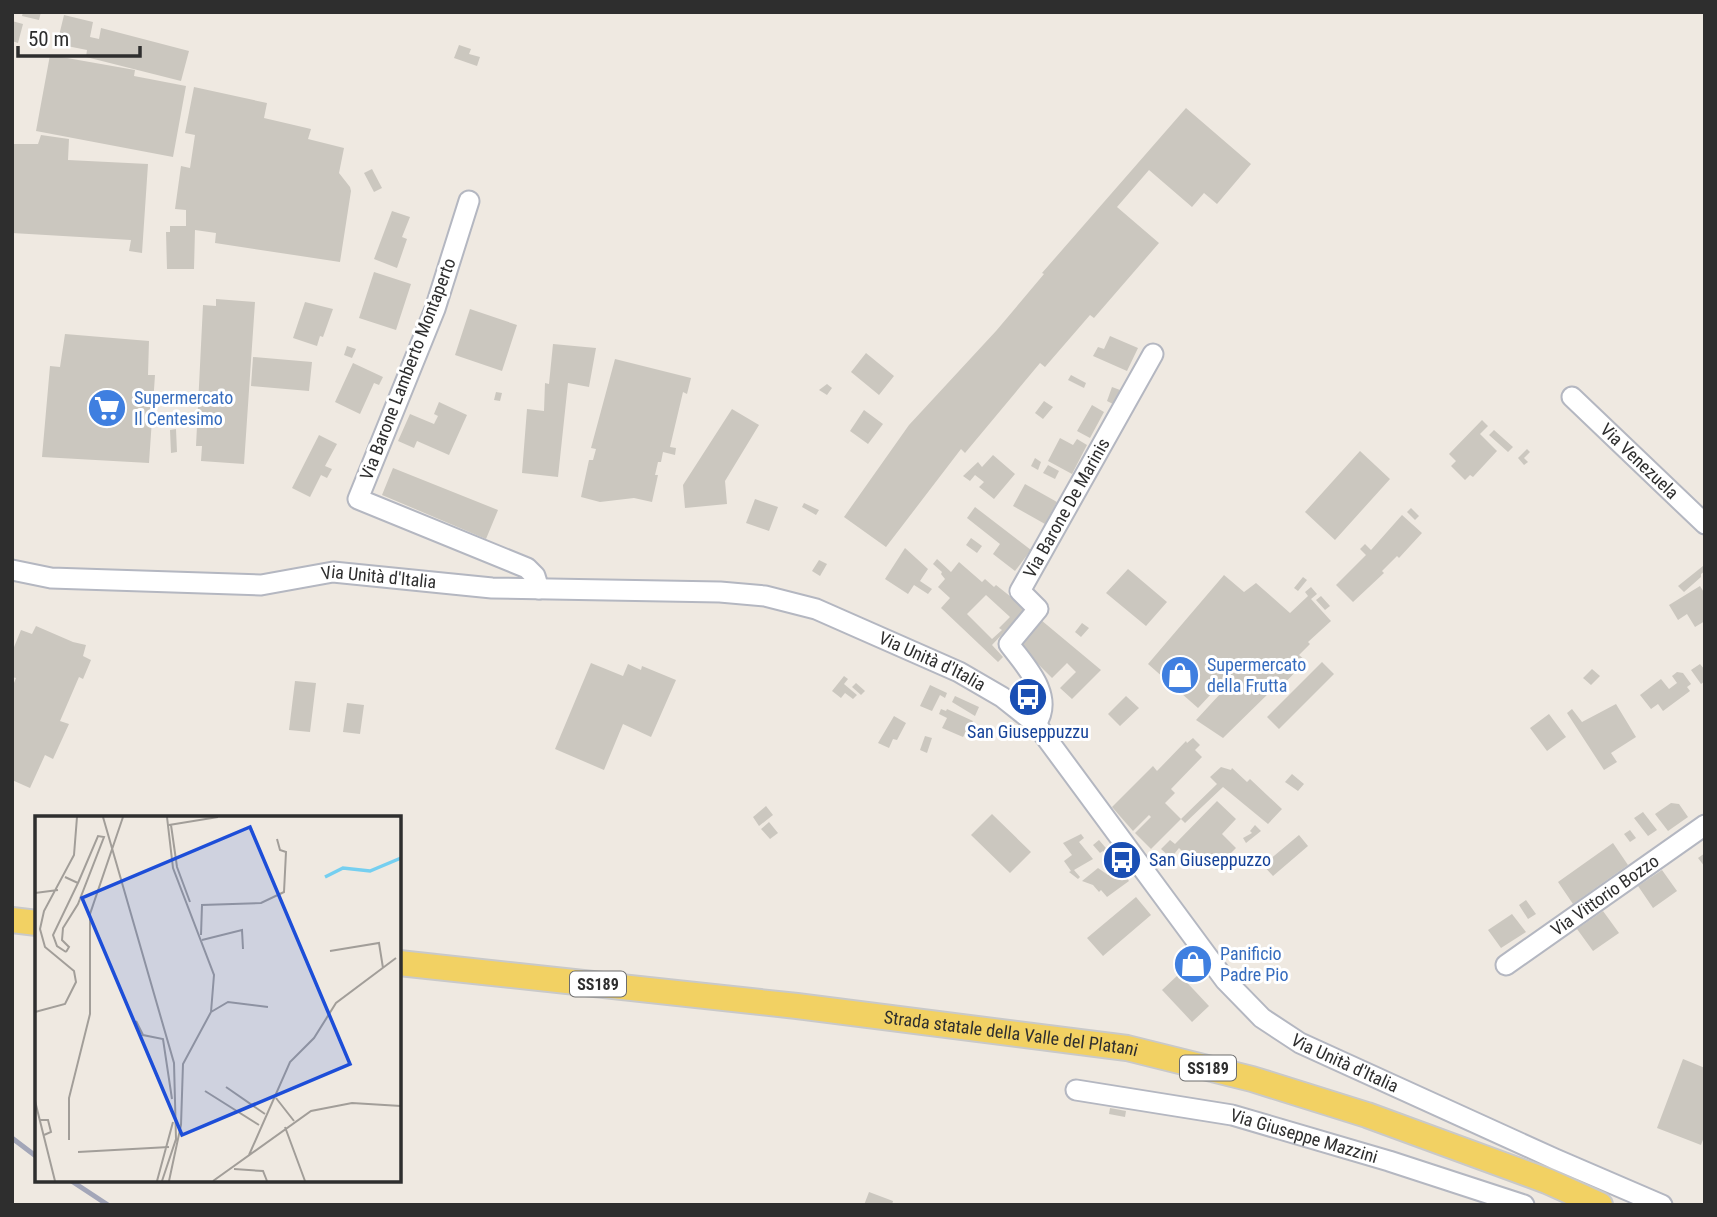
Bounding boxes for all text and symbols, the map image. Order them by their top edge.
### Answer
scale bar [18,14,140,58]
text: 50 m [28,27,69,51]
street label: Via Barone Lamberto Montaperto [355,255,460,483]
supermarket icon: Supermercato Il Centesimo [86,387,128,429]
place label: Supermercato Il Centesimo [134,387,233,429]
street label: Via Venezuela [1596,419,1683,503]
street label: Via Barone De Marinis [1019,434,1114,581]
street label: Via Unità d'Italia [319,561,437,592]
street label: Via Unità d'Italia [876,627,989,695]
shop icon: Supermercato della Frutta [1159,654,1201,696]
place label: Supermercato della Frutta [1207,654,1306,696]
bus stop icon: San Giuseppuzzu [1007,676,1049,718]
place label: San Giuseppuzzu [967,721,1089,742]
inset map [35,816,401,1182]
bus stop icon: San Giuseppuzzo [1101,839,1143,881]
place label: San Giuseppuzzo [1149,849,1271,870]
street label: Via Vittorio Bozzo [1547,850,1663,940]
shop icon: Panificio Padre Pio [1172,943,1214,985]
place label: Panificio Padre Pio [1220,943,1288,985]
road number: SS189 [570,972,626,996]
street label: Strada statale della Valle del Platani [883,1006,1140,1060]
street label: Via Unità d'Italia [1287,1029,1402,1096]
road number: SS189 [1180,1056,1236,1080]
street label: Via Giuseppe Mazzini [1228,1104,1380,1167]

